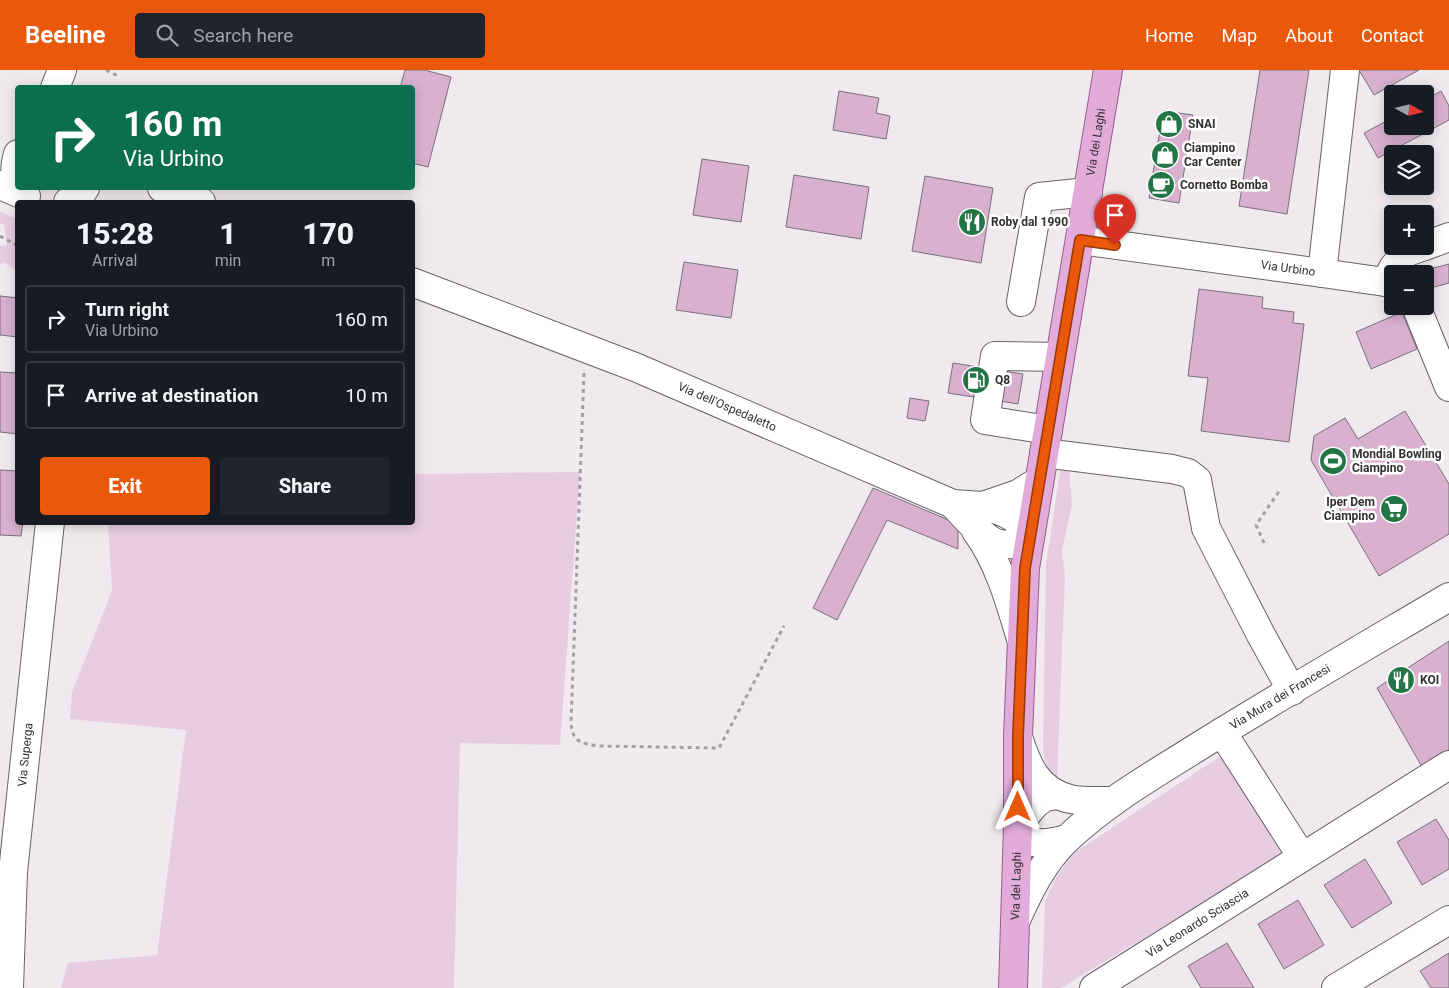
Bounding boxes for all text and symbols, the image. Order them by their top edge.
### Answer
search box [135,13,485,58]
text: Beeline [25,21,105,49]
icon: search [153,21,181,49]
text: Search here [193,24,293,47]
text: Home [1145,25,1194,46]
text: Map [1222,25,1257,46]
text: About [1285,25,1333,46]
text: Contact [1361,25,1424,46]
north arrow [1384,85,1434,135]
map controls [1384,85,1434,315]
text: 160 m [123,104,222,145]
icon: right [40,105,105,170]
street label: Via dei Laghi [1083,107,1109,177]
shop icon: SNAI [1154,109,1184,139]
place label: SNAI [1188,117,1216,131]
shop icon: Ciampino Car Center [1150,140,1180,170]
place label: Ciampino Car Center [1184,141,1242,169]
button: layers [1384,145,1434,195]
text: Via Urbino [123,146,224,171]
cafe icon: Cornetto Bomba [1146,170,1176,200]
place label: Cornetto Bomba [1180,178,1269,192]
pin [1094,194,1136,245]
icon: arrive [1101,201,1129,229]
button: + [1384,205,1434,255]
restaurant icon: Roby dal 1990 [957,207,987,237]
place label: Roby dal 1990 [991,215,1068,229]
text: 15:28 [76,216,154,251]
text: 1 [219,216,237,251]
text: 170 [302,216,354,251]
text: Arrival [92,251,138,270]
text: min [215,251,241,270]
text: m [321,251,335,270]
street label: Via Urbino [1260,258,1316,279]
button: − [1384,265,1434,315]
text: Turn right [85,298,169,321]
icon: right [42,305,70,333]
text: 160 m [335,308,388,331]
text: Via Urbino [85,321,158,340]
fuel station icon: Q8 [961,365,991,395]
place label: Q8 [995,373,1010,387]
street label: Via dell'Ospedaletto [676,379,779,434]
icon: arrive [42,381,70,409]
text: Arrive at destination [85,384,258,407]
text: 10 m [345,384,388,407]
sports icon: Mondial Bowling Ciampino [1318,446,1348,476]
place label: Mondial Bowling Ciampino [1352,447,1442,475]
button: Exit [40,457,210,515]
button: Share [220,457,390,515]
supermarket icon: Iper Dem Ciampino [1379,494,1409,524]
place label: Iper Dem Ciampino [1324,495,1375,523]
street label: Via Mura dei Francesi [1227,661,1333,733]
restaurant icon: KOI [1386,665,1416,695]
place label: KOI [1420,673,1439,687]
street label: Via Superga [15,722,36,787]
position arrow [991,780,1043,832]
street label: Via dei Laghi [1008,852,1024,920]
street label: Via Leonardo Sciascia [1143,886,1251,960]

